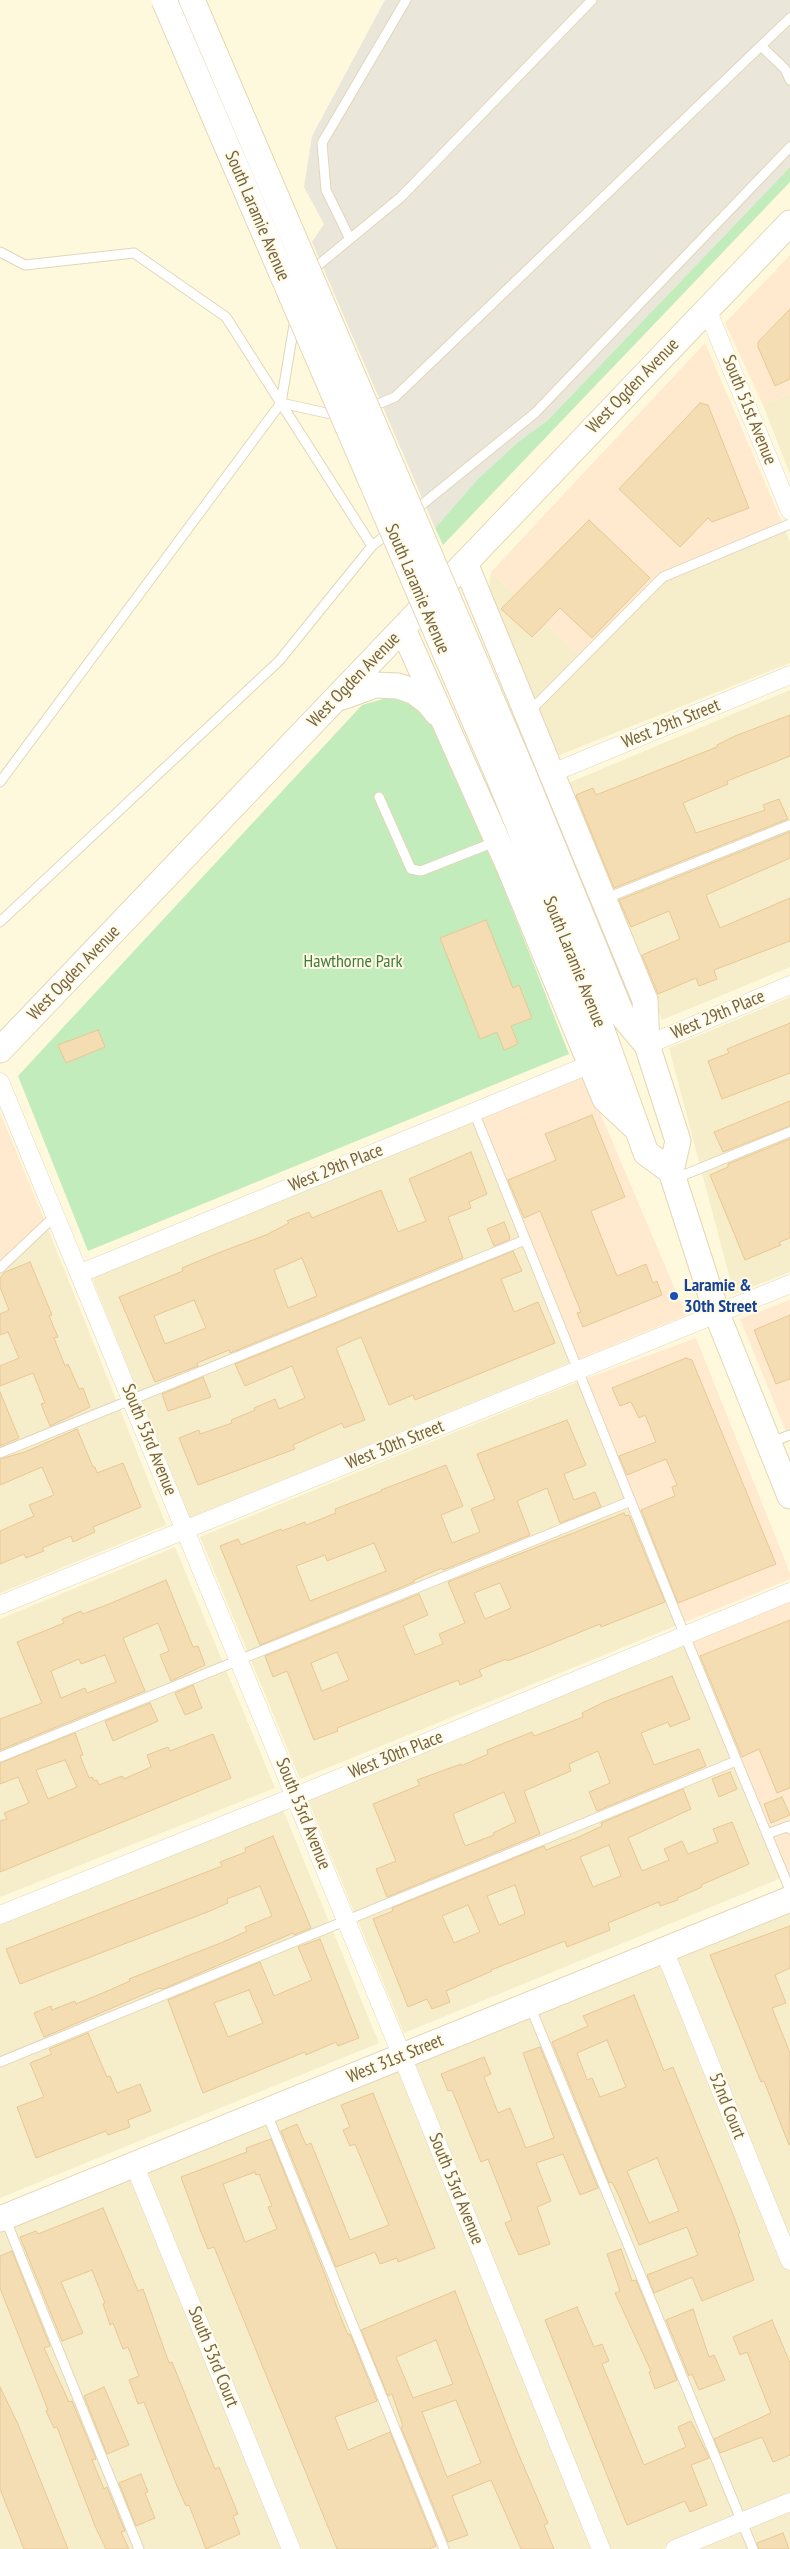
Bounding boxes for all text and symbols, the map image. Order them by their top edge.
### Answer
street label: South Laramie Avenue [220,148,294,284]
street label: West Ogden Avenue [582,334,684,438]
street label: South 51st Avenue [717,352,781,468]
street label: South Laramie Avenue [380,521,454,657]
street label: West Ogden Avenue [303,628,405,732]
street label: West 29th Street [619,695,723,753]
street label: South Laramie Avenue [538,894,610,1030]
street label: West Ogden Avenue [23,921,125,1025]
park label: Hawthorne Park [304,951,402,973]
street label: West 29th Place [668,986,768,1044]
street label: West 29th Place [286,1139,386,1197]
place label: Laramie & 30th Street [684,1275,757,1318]
marker: Laramie & 30th Street [668,1290,680,1302]
street label: South 53rd Avenue [117,1381,181,1499]
street label: West 30th Street [343,1416,447,1474]
street label: West 30th Place [346,1726,446,1784]
street label: South 53rd Avenue [271,1755,335,1873]
street label: West 31st Street [344,2030,446,2088]
street label: 52nd Court [704,2070,750,2142]
street label: South 53rd Avenue [424,2130,488,2248]
street label: South 53rd Court [183,2304,243,2410]

